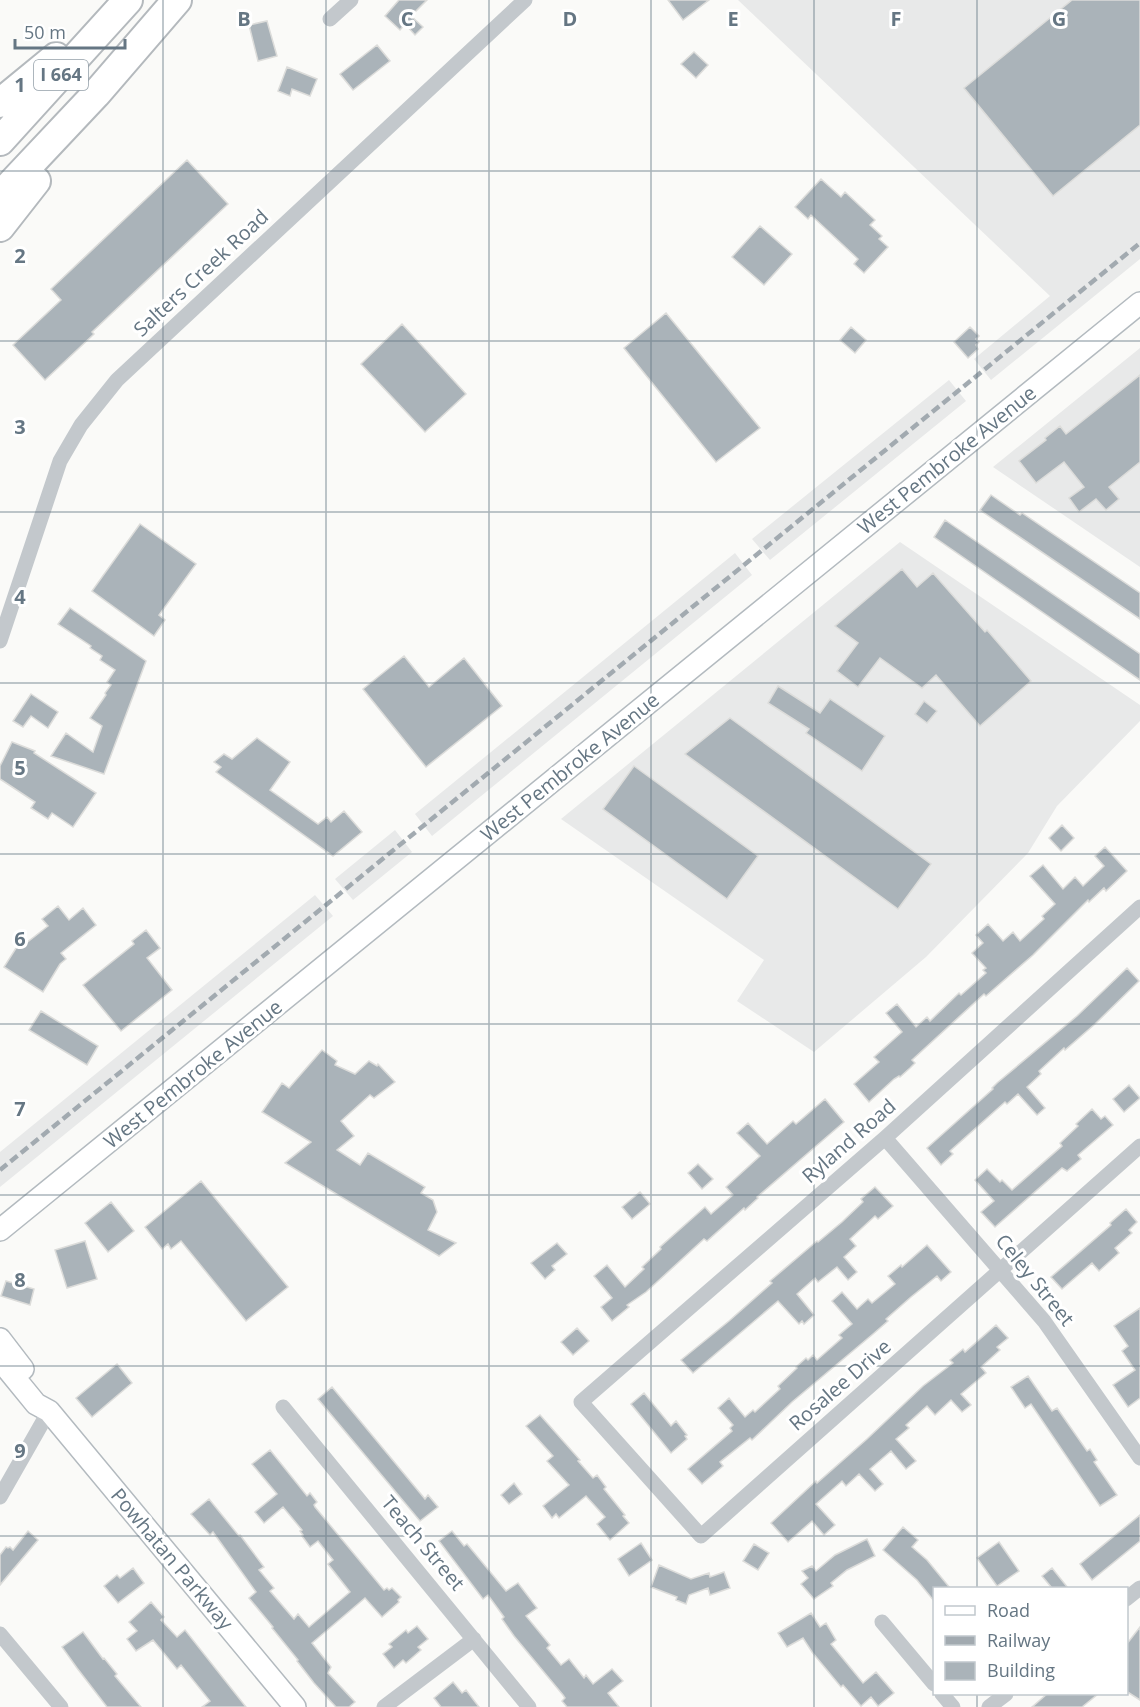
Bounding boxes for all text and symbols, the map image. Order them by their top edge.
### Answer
text: B [237,5,251,32]
text: C [401,5,414,32]
text: D [563,5,577,32]
text: E [727,5,739,32]
text: F [891,5,901,32]
text: G [1052,5,1066,32]
scale bar [15,12,124,50]
text: 50 m [24,20,66,44]
road number: I 664 [34,60,88,90]
text: 1 [14,71,26,98]
street label: Salters Creek Road [127,203,274,342]
text: 2 [14,242,26,269]
street label: West Pembroke Avenue [852,379,1042,540]
text: 3 [14,413,26,440]
text: 4 [14,583,26,610]
street label: West Pembroke Avenue [475,686,665,847]
text: 5 [14,754,26,781]
text: 6 [14,925,26,952]
street label: West Pembroke Avenue [98,993,288,1154]
street label: Ryland Road [796,1092,901,1189]
text: 7 [14,1095,26,1122]
street label: Celey Street [990,1228,1081,1331]
text: 8 [14,1266,26,1293]
street label: Rosalee Drive [783,1333,896,1436]
text: 9 [14,1437,26,1464]
street label: Powhatan Parkway [105,1482,240,1636]
street label: Teach Street [376,1489,471,1596]
legend [933,1587,1128,1695]
text: Road [987,1598,1030,1622]
text: Railway [987,1628,1051,1652]
text: Building [987,1658,1055,1682]

